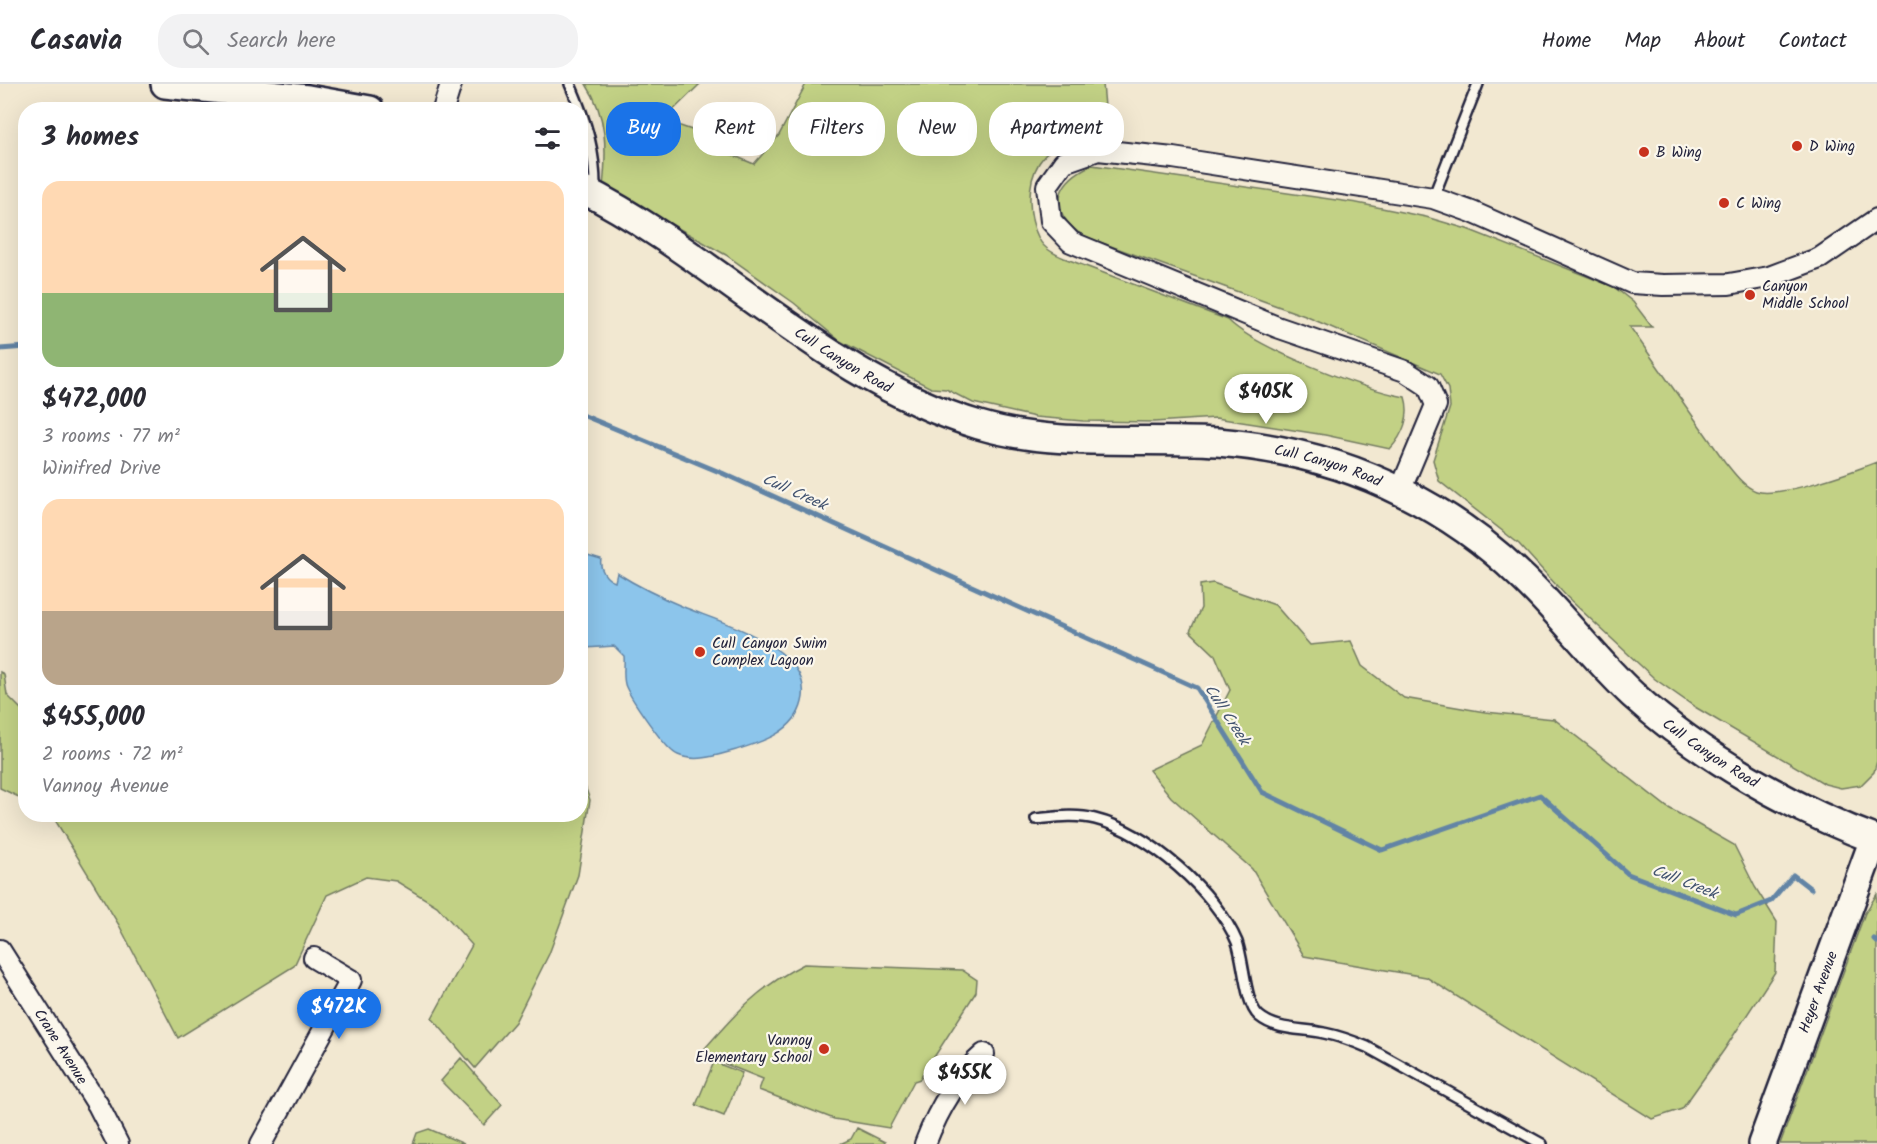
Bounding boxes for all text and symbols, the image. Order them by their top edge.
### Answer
search box [158,14,578,68]
text: Casavia [30,19,122,64]
text: Search here [227,24,336,59]
icon: search [179,25,212,58]
text: Home [1542,25,1591,58]
text: Map [1624,25,1661,58]
text: About [1694,25,1745,58]
text: Contact [1778,25,1847,58]
chip: Buy [606,102,681,156]
chip: Rent [693,102,776,156]
chip: Filters [788,102,885,156]
chip: New [897,102,977,156]
chip: Apartment [989,102,1124,156]
text: 3 homes [42,117,139,159]
icon: filters [531,122,564,155]
place label: D Wing [1809,135,1855,159]
marker: D Wing [1790,139,1804,153]
place label: B Wing [1656,141,1702,165]
marker: B Wing [1637,145,1651,159]
place label: C Wing [1736,192,1781,216]
marker: C Wing [1717,196,1731,210]
icon: home [249,220,357,328]
place label: Canyon Middle School [1762,275,1849,316]
marker: Canyon Middle School [1743,288,1757,302]
street label: Cull Canyon Road [789,321,897,401]
pin: $405K [1224,374,1308,425]
text: $405K [1238,377,1294,409]
text: $472,000 [42,379,146,421]
text: 3 rooms · 77 m² [42,421,180,453]
street label: Cull Canyon Road [1272,439,1386,494]
text: Winifred Drive [42,453,161,485]
water label: Cull Creek [758,467,833,519]
icon: home [249,538,357,646]
place label: Cull Canyon Swim Complex Lagoon [712,632,827,673]
marker: Cull Canyon Swim Complex Lagoon [693,645,707,659]
water label: Cull Creek [1198,679,1257,752]
text: $455,000 [42,697,145,739]
street label: Cull Canyon Road [1657,713,1763,795]
text: 2 rooms · 72 m² [42,739,183,771]
text: Vannoy Avenue [42,771,169,803]
water label: Cull Creek [1648,858,1723,907]
street label: Heyer Avenue [1793,948,1845,1037]
pin: $472K [297,989,381,1040]
text: $472K [311,992,367,1024]
street label: Crane Avenue [27,1004,93,1090]
place label: Vannoy Elementary School [695,1029,813,1070]
marker: Vannoy Elementary School [817,1042,831,1056]
pin: $455K [923,1055,1007,1106]
text: $455K [937,1058,993,1090]

